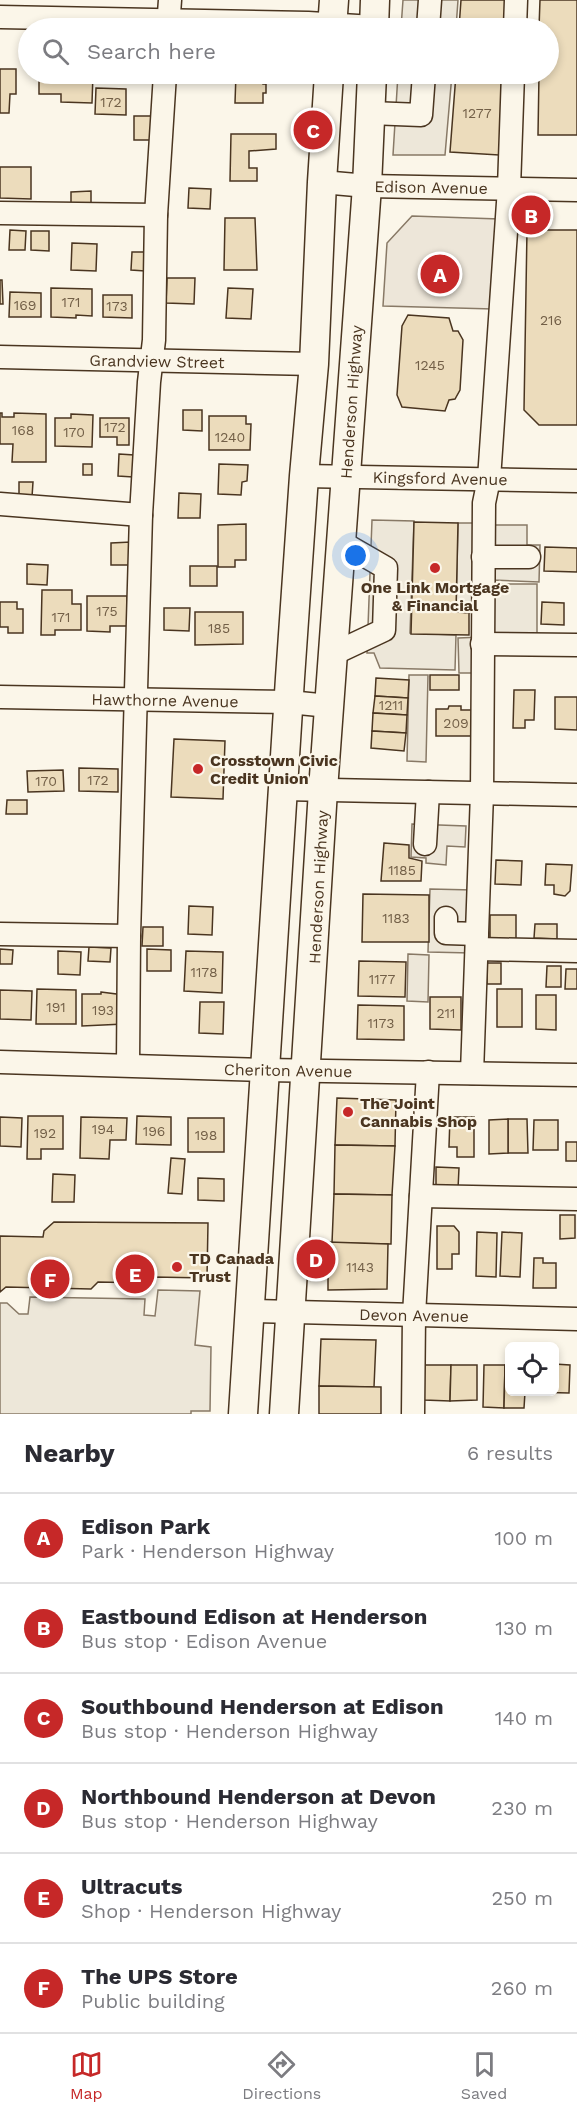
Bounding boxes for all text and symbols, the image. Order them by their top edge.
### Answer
search box [18,18,559,84]
icon: search [39,35,72,68]
text: Search here [87,39,216,64]
house number: 172 [100,94,122,110]
house number: 1277 [462,105,492,121]
pin: C [294,108,332,152]
street label: Edison Avenue [374,177,488,198]
pin: B [512,192,550,238]
pin: A [420,252,460,296]
house number: 171 [62,294,80,310]
house number: 169 [14,297,36,313]
house number: 173 [106,298,128,314]
house number: 216 [540,312,562,328]
street label: Henderson Highway [337,324,366,479]
street label: Grandview Street [89,351,225,372]
house number: 1245 [415,357,445,373]
house number: 172 [104,419,126,435]
house number: 168 [12,422,34,438]
house number: 170 [63,424,85,440]
house number: 1240 [215,429,245,445]
street label: Kingsford Avenue [372,468,508,489]
your location [341,541,370,570]
marker: One Link Mortgage & Financial [428,561,442,575]
place label: One Link Mortgage & Financial [361,578,509,615]
house number: 175 [96,603,118,619]
house number: 171 [52,609,70,625]
house number: 185 [208,620,230,636]
street label: Hawthorne Avenue [91,690,239,711]
house number: 1211 [379,697,403,713]
house number: 209 [443,715,469,731]
place label: Crosstown Civic Credit Union [210,751,338,788]
marker: Crosstown Civic Credit Union [191,762,205,776]
house number: 172 [87,772,109,788]
house number: 170 [35,773,57,789]
street label: Henderson Highway [305,809,332,964]
house number: 1185 [388,862,416,878]
house number: 1183 [382,910,410,926]
house number: 1178 [190,964,218,980]
house number: 1177 [369,971,395,987]
house number: 191 [46,999,66,1015]
house number: 193 [92,1002,114,1018]
house number: 211 [436,1005,456,1021]
house number: 1173 [368,1015,394,1031]
street label: Cheriton Avenue [224,1060,352,1081]
place label: The Joint Cannabis Shop [360,1094,477,1131]
marker: The Joint Cannabis Shop [341,1105,355,1119]
house number: 194 [92,1121,114,1137]
house number: 196 [143,1123,165,1139]
house number: 192 [34,1125,56,1141]
house number: 198 [195,1127,217,1143]
pin: D [296,1236,336,1282]
place label: TD Canada Trust [189,1249,275,1286]
pin: E [116,1252,154,1296]
pin: F [31,1256,70,1302]
house number: 1143 [346,1259,374,1275]
marker: TD Canada Trust [170,1260,184,1274]
street label: Devon Avenue [359,1305,469,1326]
map controls [505,1342,559,1396]
button: locate [505,1342,559,1396]
text: Nearby [24,1438,115,1468]
text: 6 results [467,1441,553,1465]
text: Edison Park [81,1514,210,1539]
text: A [37,1526,50,1550]
text: 100 m [494,1526,553,1550]
text: Park · Henderson Highway [81,1539,334,1563]
text: Eastbound Edison at Henderson [81,1604,427,1629]
text: B [37,1616,50,1640]
text: 130 m [495,1616,553,1640]
text: Bus stop · Edison Avenue [81,1629,327,1653]
text: Southbound Henderson at Edison [81,1694,444,1719]
text: C [37,1706,50,1730]
text: 140 m [495,1706,553,1730]
text: Bus stop · Henderson Highway [81,1719,378,1743]
text: Northbound Henderson at Devon [81,1784,436,1809]
text: D [36,1796,51,1820]
text: 230 m [491,1796,553,1820]
text: Bus stop · Henderson Highway [81,1809,378,1833]
text: Ultracuts [81,1874,182,1899]
text: E [37,1886,50,1910]
text: 250 m [491,1886,553,1910]
text: Shop · Henderson Highway [81,1899,341,1923]
text: The UPS Store [81,1964,238,1989]
text: F [37,1976,50,2000]
text: 260 m [491,1976,553,2000]
text: Public building [81,1989,225,2013]
tab: Map [70,2048,103,2103]
tab: Directions [242,2048,321,2103]
tab: Saved [461,2048,507,2103]

